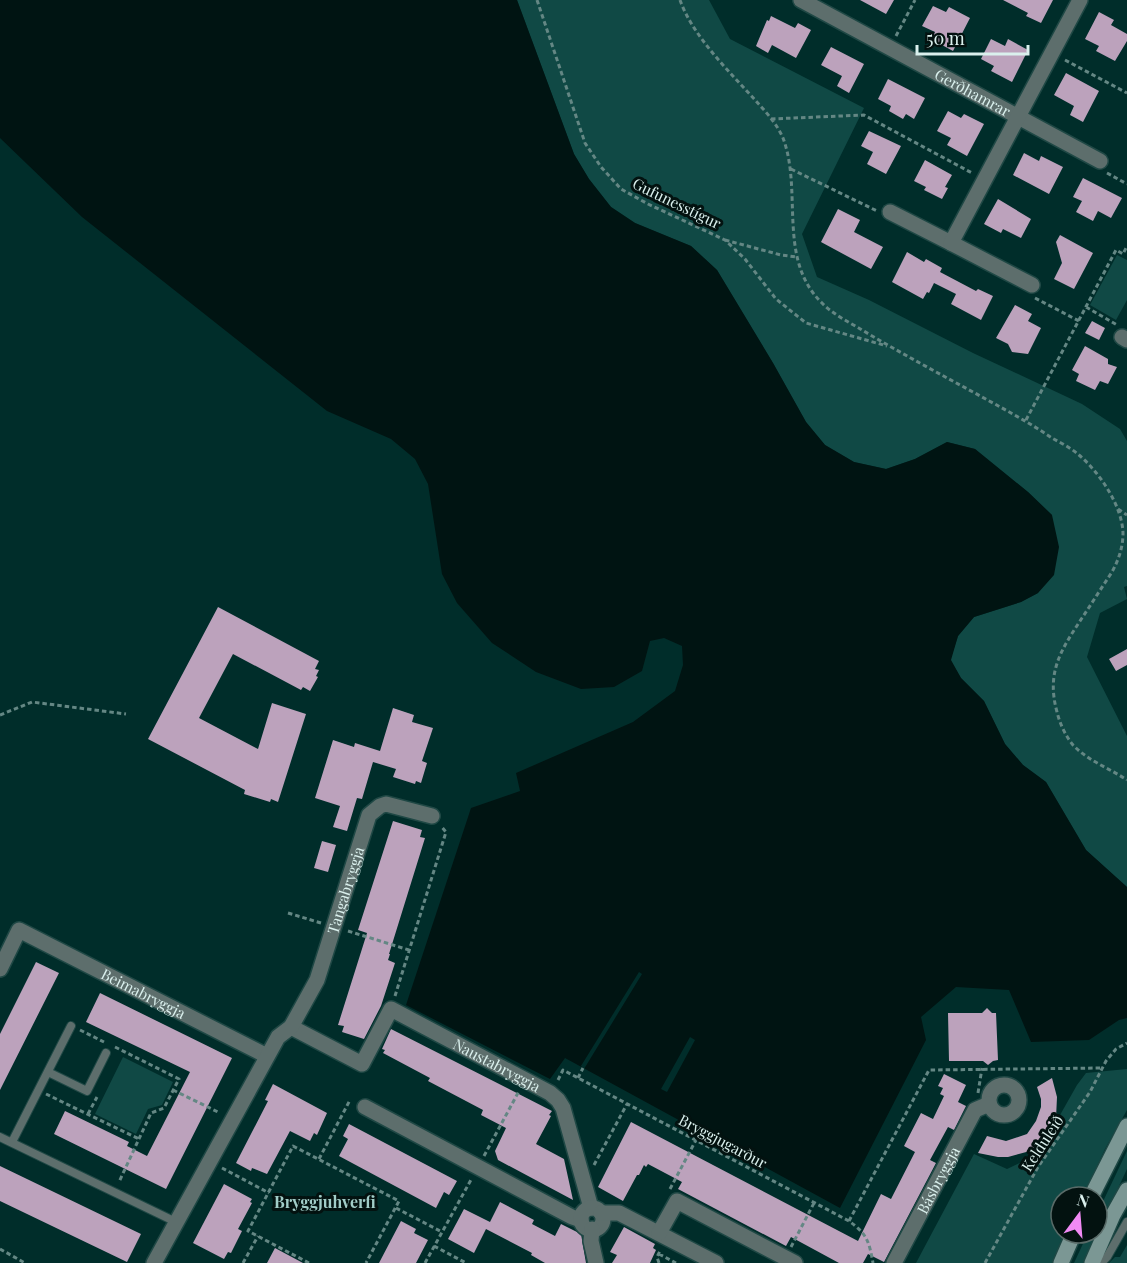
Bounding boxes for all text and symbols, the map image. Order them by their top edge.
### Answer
scale bar [917,18,1028,56]
text: 50 m [926,26,965,50]
street label: Gerðhamrar [931,64,1014,121]
street label: Gufunesstígur [630,173,725,233]
street label: Tangabryggja [322,844,369,936]
street label: Beimabryggja [98,963,190,1023]
street label: Naustabryggja [450,1034,544,1096]
street label: Bryggjugarður [675,1109,771,1173]
street label: Kelduleið [1016,1111,1068,1175]
street label: Básbryggja [912,1142,964,1217]
north arrow [1049,1185,1109,1245]
text: N [1075,1188,1092,1212]
district label: Bryggjuhverfi [274,1191,376,1212]

